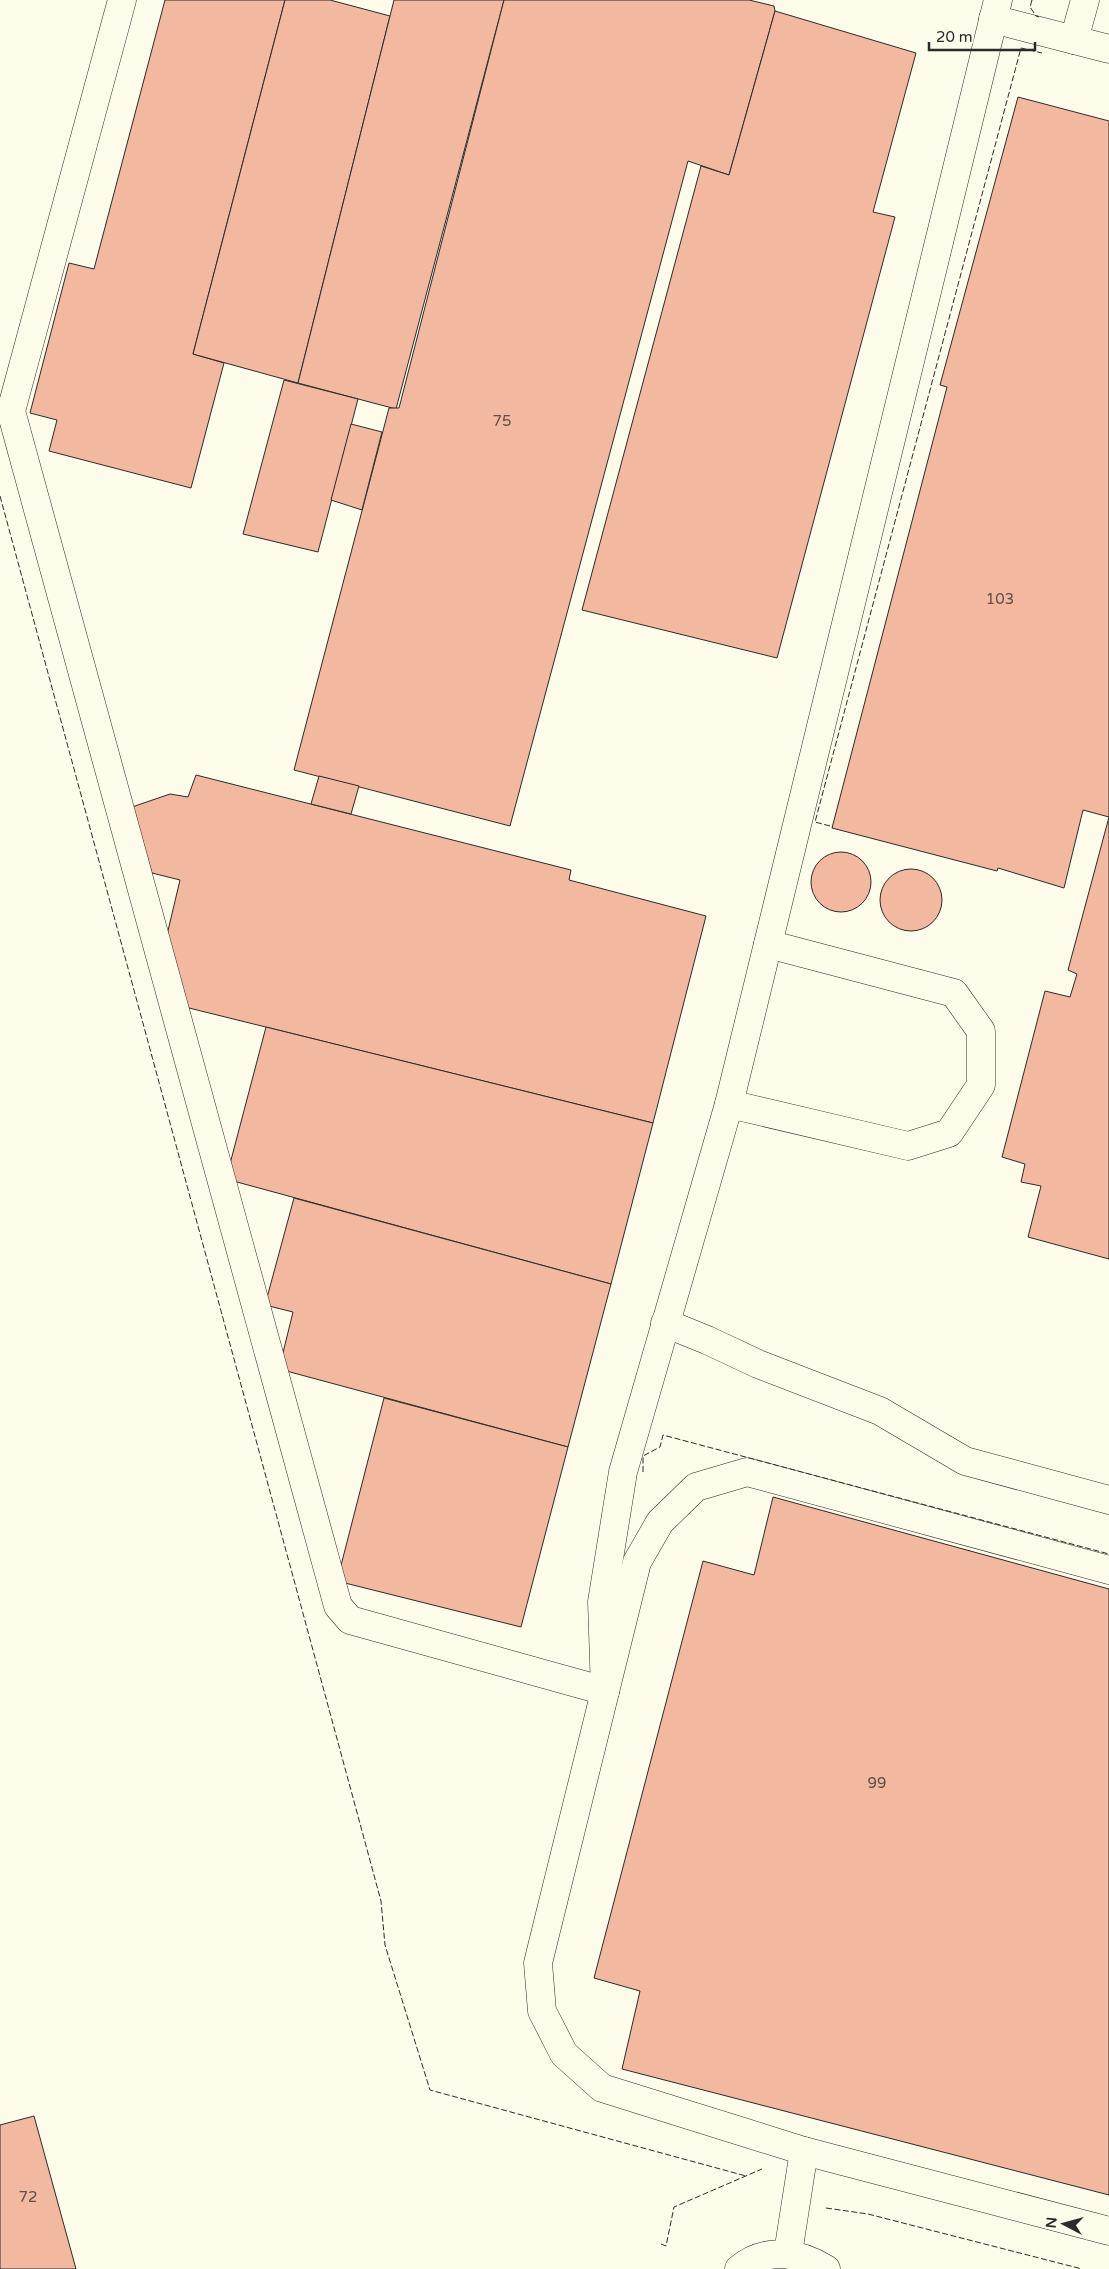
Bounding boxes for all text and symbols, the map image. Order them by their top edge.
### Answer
scale bar [929,20,1035,52]
text: 20 m [936,28,973,46]
house number: 75 [493,412,511,430]
house number: 103 [986,590,1014,608]
house number: 99 [868,1774,886,1792]
house number: 72 [19,2188,37,2206]
north arrow [1039,2199,1089,2249]
text: N [1043,2216,1061,2229]

